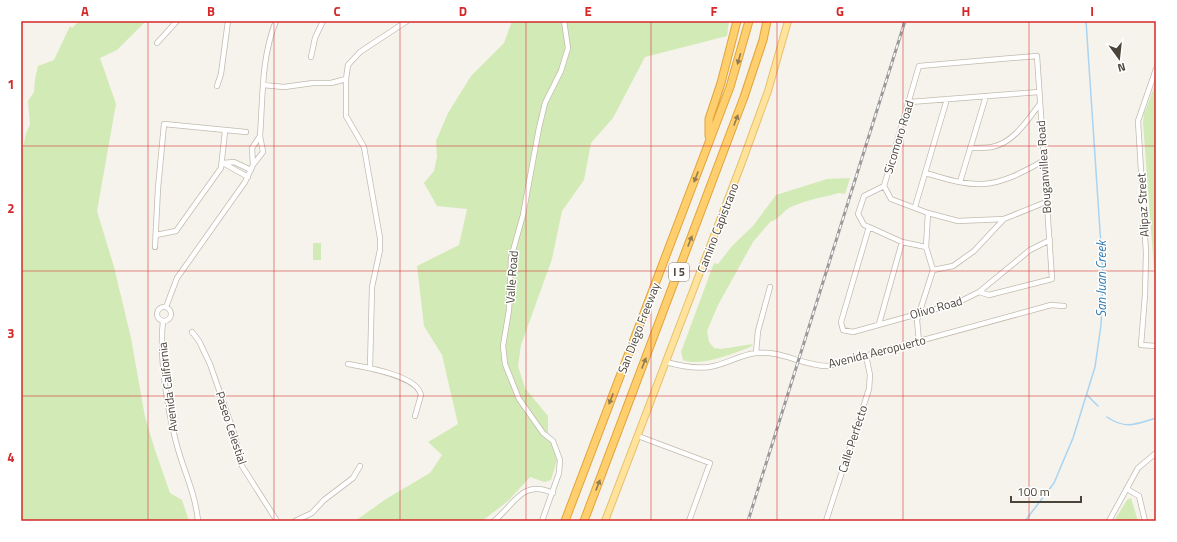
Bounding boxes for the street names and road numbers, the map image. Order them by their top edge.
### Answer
street label: Sicomoro Road [878,98,919,176]
street label: Bouganvillea Road [1031,120,1056,214]
street label: Alipaz Street [1131,172,1154,237]
street label: Camino Capistrano [692,180,743,276]
street label: Valle Road [500,250,523,304]
road number: I 5 [669,263,689,281]
street label: San Diego Freeway [612,279,665,376]
street label: Olivo Road [907,291,964,324]
street label: Avenida Aeropuerto [826,330,928,373]
street label: Avenida California [153,341,182,433]
street label: Paseo Celestial [211,389,252,467]
street label: Calle Perfecto [833,403,872,475]

